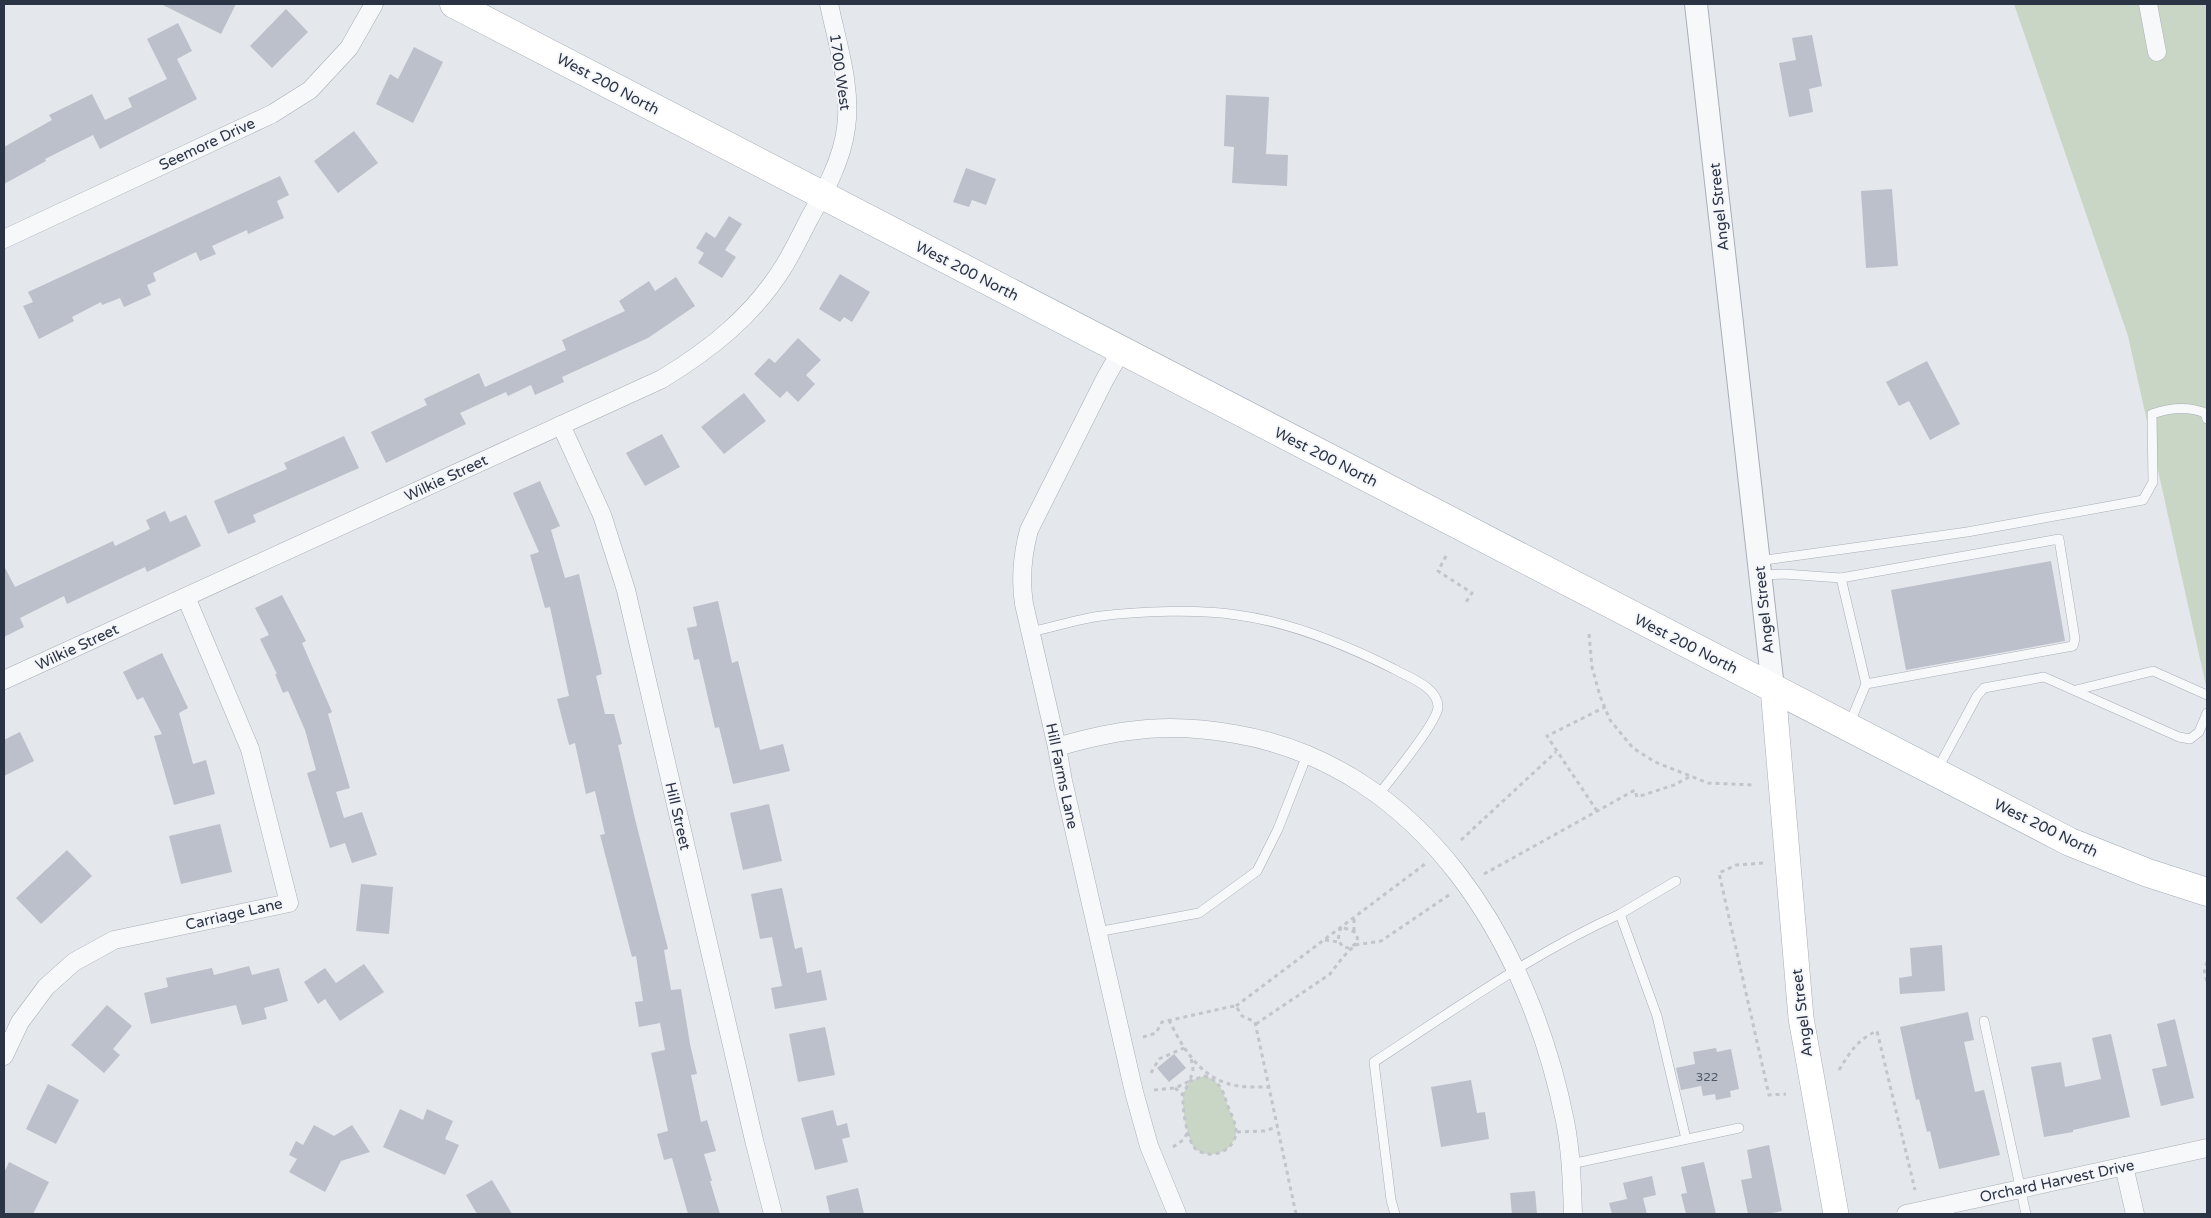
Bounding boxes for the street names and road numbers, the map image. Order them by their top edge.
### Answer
street label: 1700 West [826,32,854,112]
street label: West 200 North [554,49,662,119]
street label: Seemore Drive [156,114,258,174]
street label: Angel Street [1705,162,1733,252]
street label: West 200 North [912,237,1022,305]
street label: West 200 North [1271,423,1381,491]
street label: Wilkie Street [402,451,491,505]
street label: Angel Street [1750,565,1778,655]
street label: West 200 North [1631,610,1741,678]
street label: Wilkie Street [33,620,122,674]
street label: Hill Farms Lane [1042,721,1082,831]
street label: Hill Street [661,780,695,852]
street label: West 200 North [1991,795,2101,861]
street label: Carriage Lane [184,894,284,934]
street label: Angel Street [1788,968,1816,1058]
street label: Orchard Harvest Drive [1978,1156,2136,1206]

